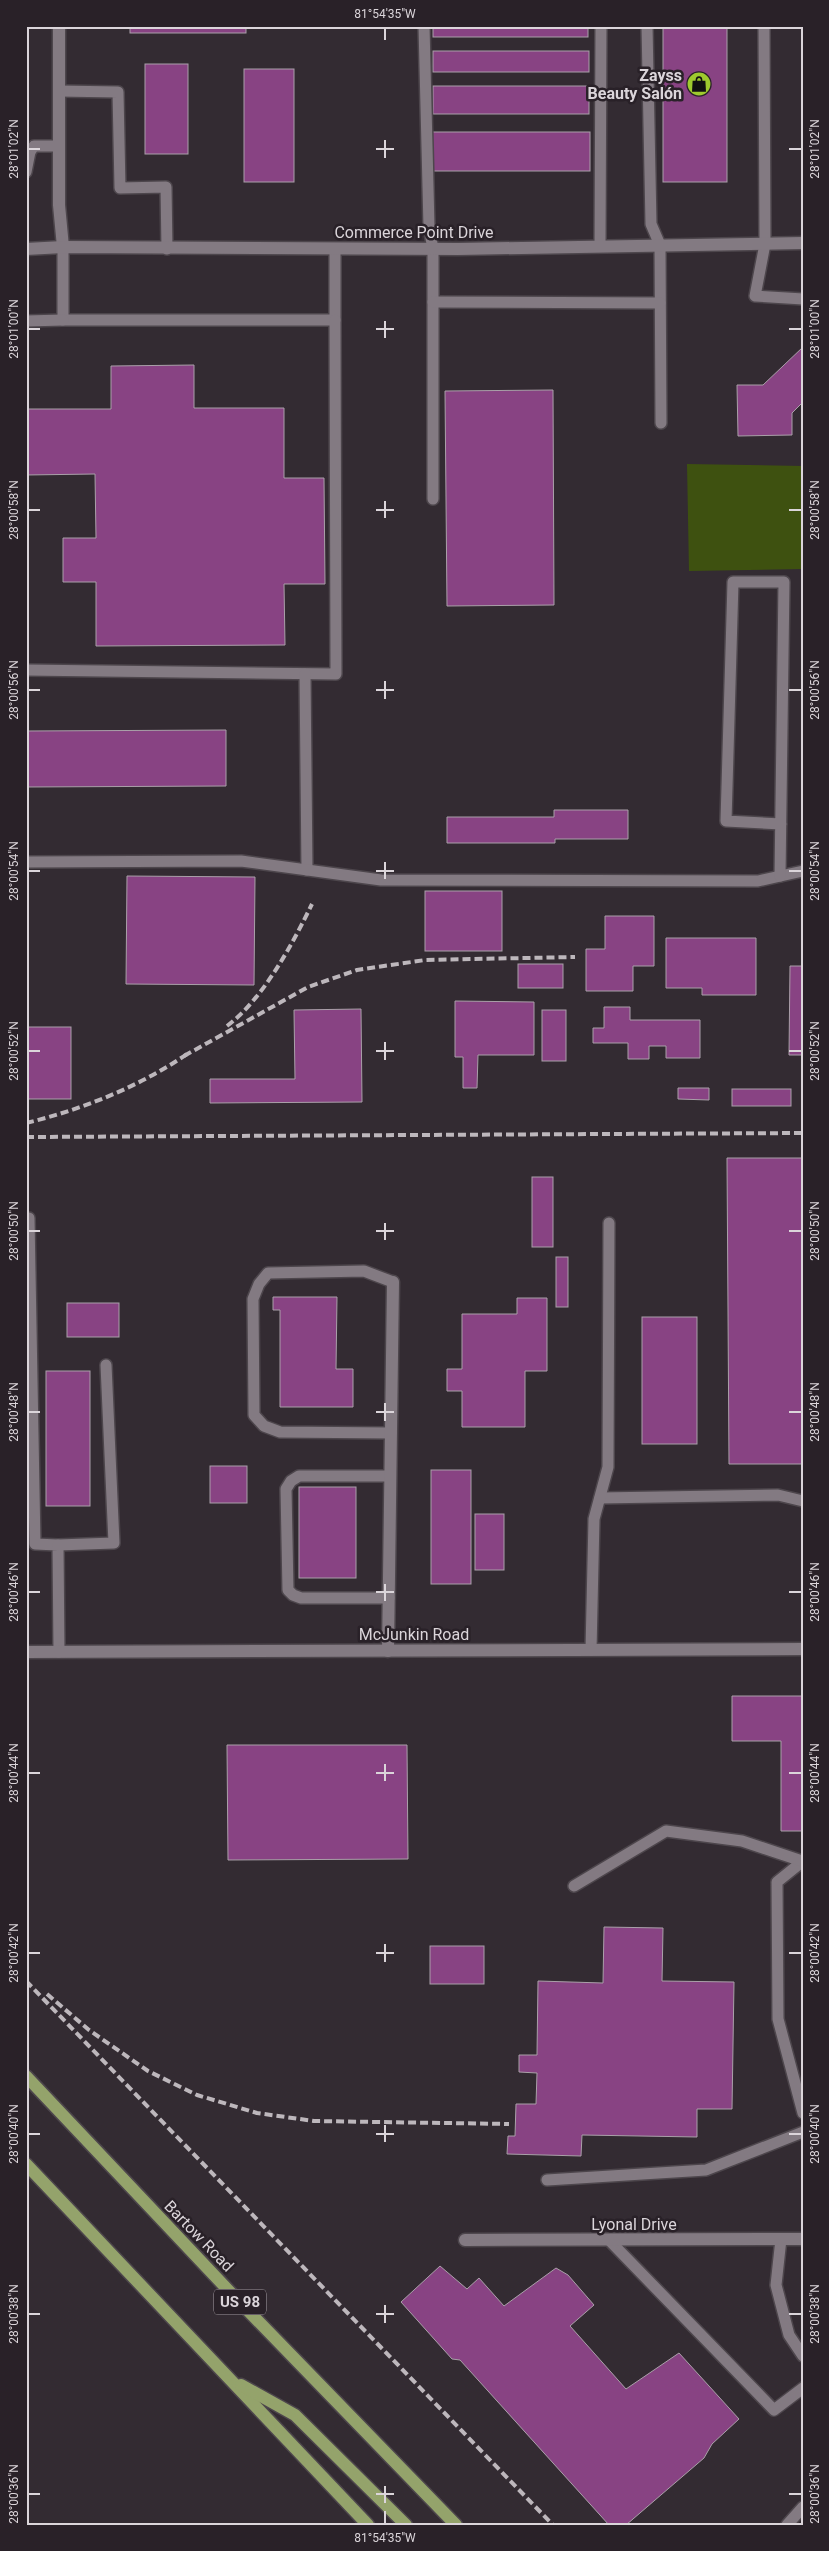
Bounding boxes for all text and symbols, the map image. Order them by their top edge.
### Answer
text: 81°54'35"W [354,7,416,21]
place label: Zayss Beauty Salón [588,66,682,103]
shop icon: Zayss Beauty Salón [686,71,712,97]
text: 28°01'02"N [7,119,21,179]
text: 28°01'02"N [808,119,822,179]
street label: Commerce Point Drive [334,223,494,242]
text: 28°01'00"N [7,299,21,359]
text: 28°01'00"N [808,299,822,359]
text: 28°00'58"N [7,480,21,540]
text: 28°00'58"N [808,480,822,540]
text: 28°00'56"N [7,660,21,720]
text: 28°00'56"N [808,660,822,720]
text: 28°00'54"N [7,841,21,901]
text: 28°00'54"N [808,841,822,901]
text: 28°00'52"N [7,1021,21,1081]
text: 28°00'52"N [808,1021,822,1081]
text: 28°00'50"N [7,1201,21,1261]
text: 28°00'50"N [808,1201,822,1261]
text: 28°00'48"N [7,1382,21,1442]
text: 28°00'48"N [808,1382,822,1442]
text: 28°00'46"N [7,1562,21,1622]
text: 28°00'46"N [808,1562,822,1622]
street label: McJunkin Road [359,1625,469,1644]
text: 28°00'44"N [7,1743,21,1803]
text: 28°00'44"N [808,1743,822,1803]
text: 28°00'42"N [7,1923,21,1983]
text: 28°00'42"N [808,1923,822,1983]
text: 28°00'40"N [7,2104,21,2164]
text: 28°00'40"N [808,2104,822,2164]
street label: Bartow Road [160,2197,238,2275]
street label: Lyonal Drive [591,2215,677,2234]
text: 28°00'38"N [7,2284,21,2344]
text: 28°00'38"N [808,2284,822,2344]
road number: US 98 [214,2290,266,2314]
text: 28°00'36"N [7,2464,21,2524]
text: 28°00'36"N [808,2464,822,2524]
text: 81°54'35"W [354,2531,416,2545]

